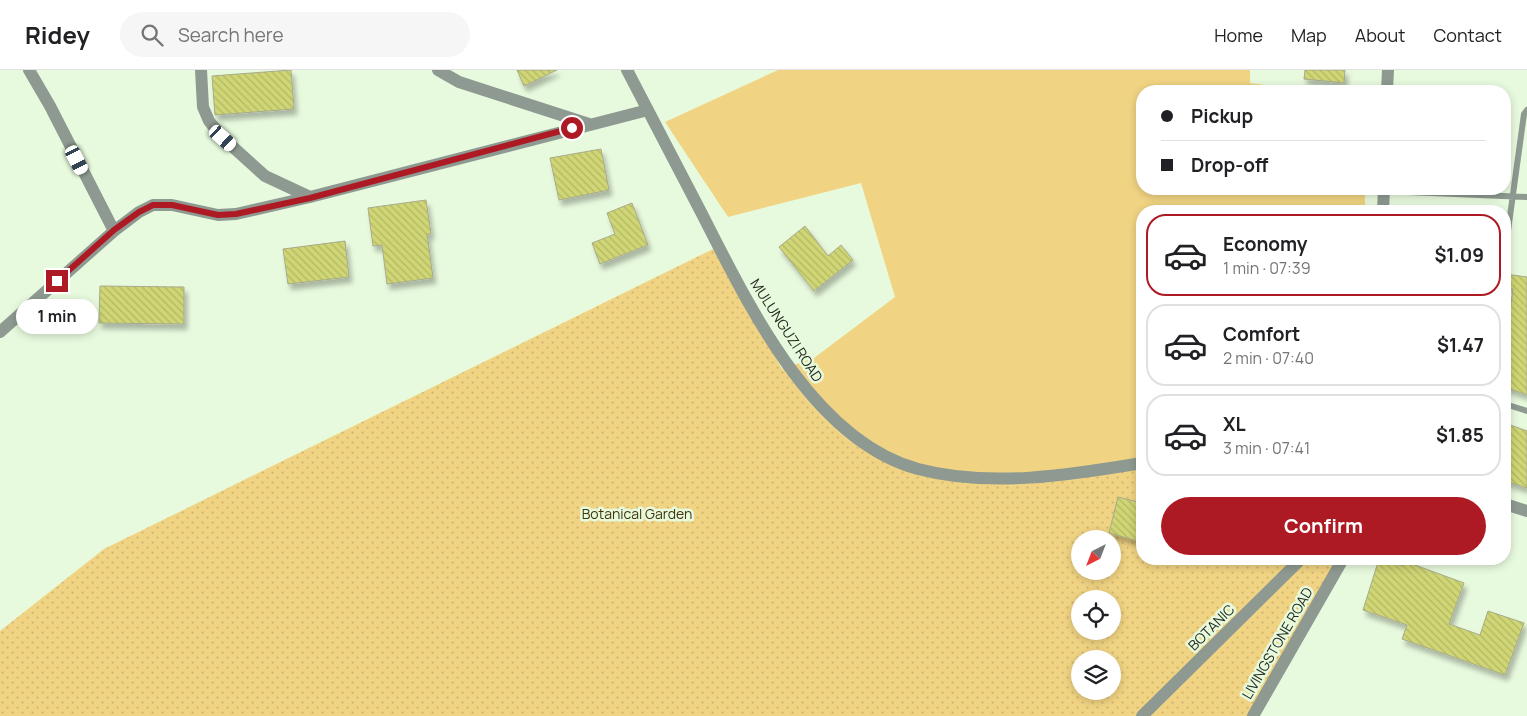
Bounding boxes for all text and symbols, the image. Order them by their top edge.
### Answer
search box [120,12,470,57]
text: Ridey [25,18,90,51]
icon: search [138,21,166,49]
text: Search here [178,22,284,48]
text: Home [1214,23,1263,47]
text: Map [1291,23,1327,47]
text: About [1355,23,1405,47]
text: Contact [1433,23,1502,47]
text: Pickup [1191,103,1253,129]
route start [561,117,583,139]
car [206,122,239,154]
car [63,143,90,177]
text: Drop-off [1191,152,1268,178]
text: Economy [1223,231,1307,257]
icon: car [1163,233,1208,278]
text: $1.09 [1434,242,1484,268]
text: 1 min · 07:39 [1223,257,1311,279]
route end [46,270,68,292]
street label: MULUNGUZI ROAD [746,275,828,385]
callout: 1 min [16,298,98,334]
text: 1 min [37,305,77,327]
text: Comfort [1223,321,1300,347]
icon: car [1163,323,1208,368]
text: $1.47 [1437,332,1484,358]
text: 2 min · 07:40 [1223,347,1314,369]
text: XL [1223,411,1246,437]
icon: car [1163,413,1208,458]
text: $1.85 [1436,422,1484,448]
text: 3 min · 07:41 [1223,437,1310,459]
button: Confirm [1161,497,1486,555]
park label: Botanical Garden [582,504,692,523]
north arrow [1071,530,1121,580]
map controls [1071,530,1121,700]
street label: LIVINGSTONE ROAD [1237,584,1317,702]
button: locate [1071,590,1121,640]
street label: BOTANIC [1184,600,1238,654]
button: layers [1071,650,1121,700]

